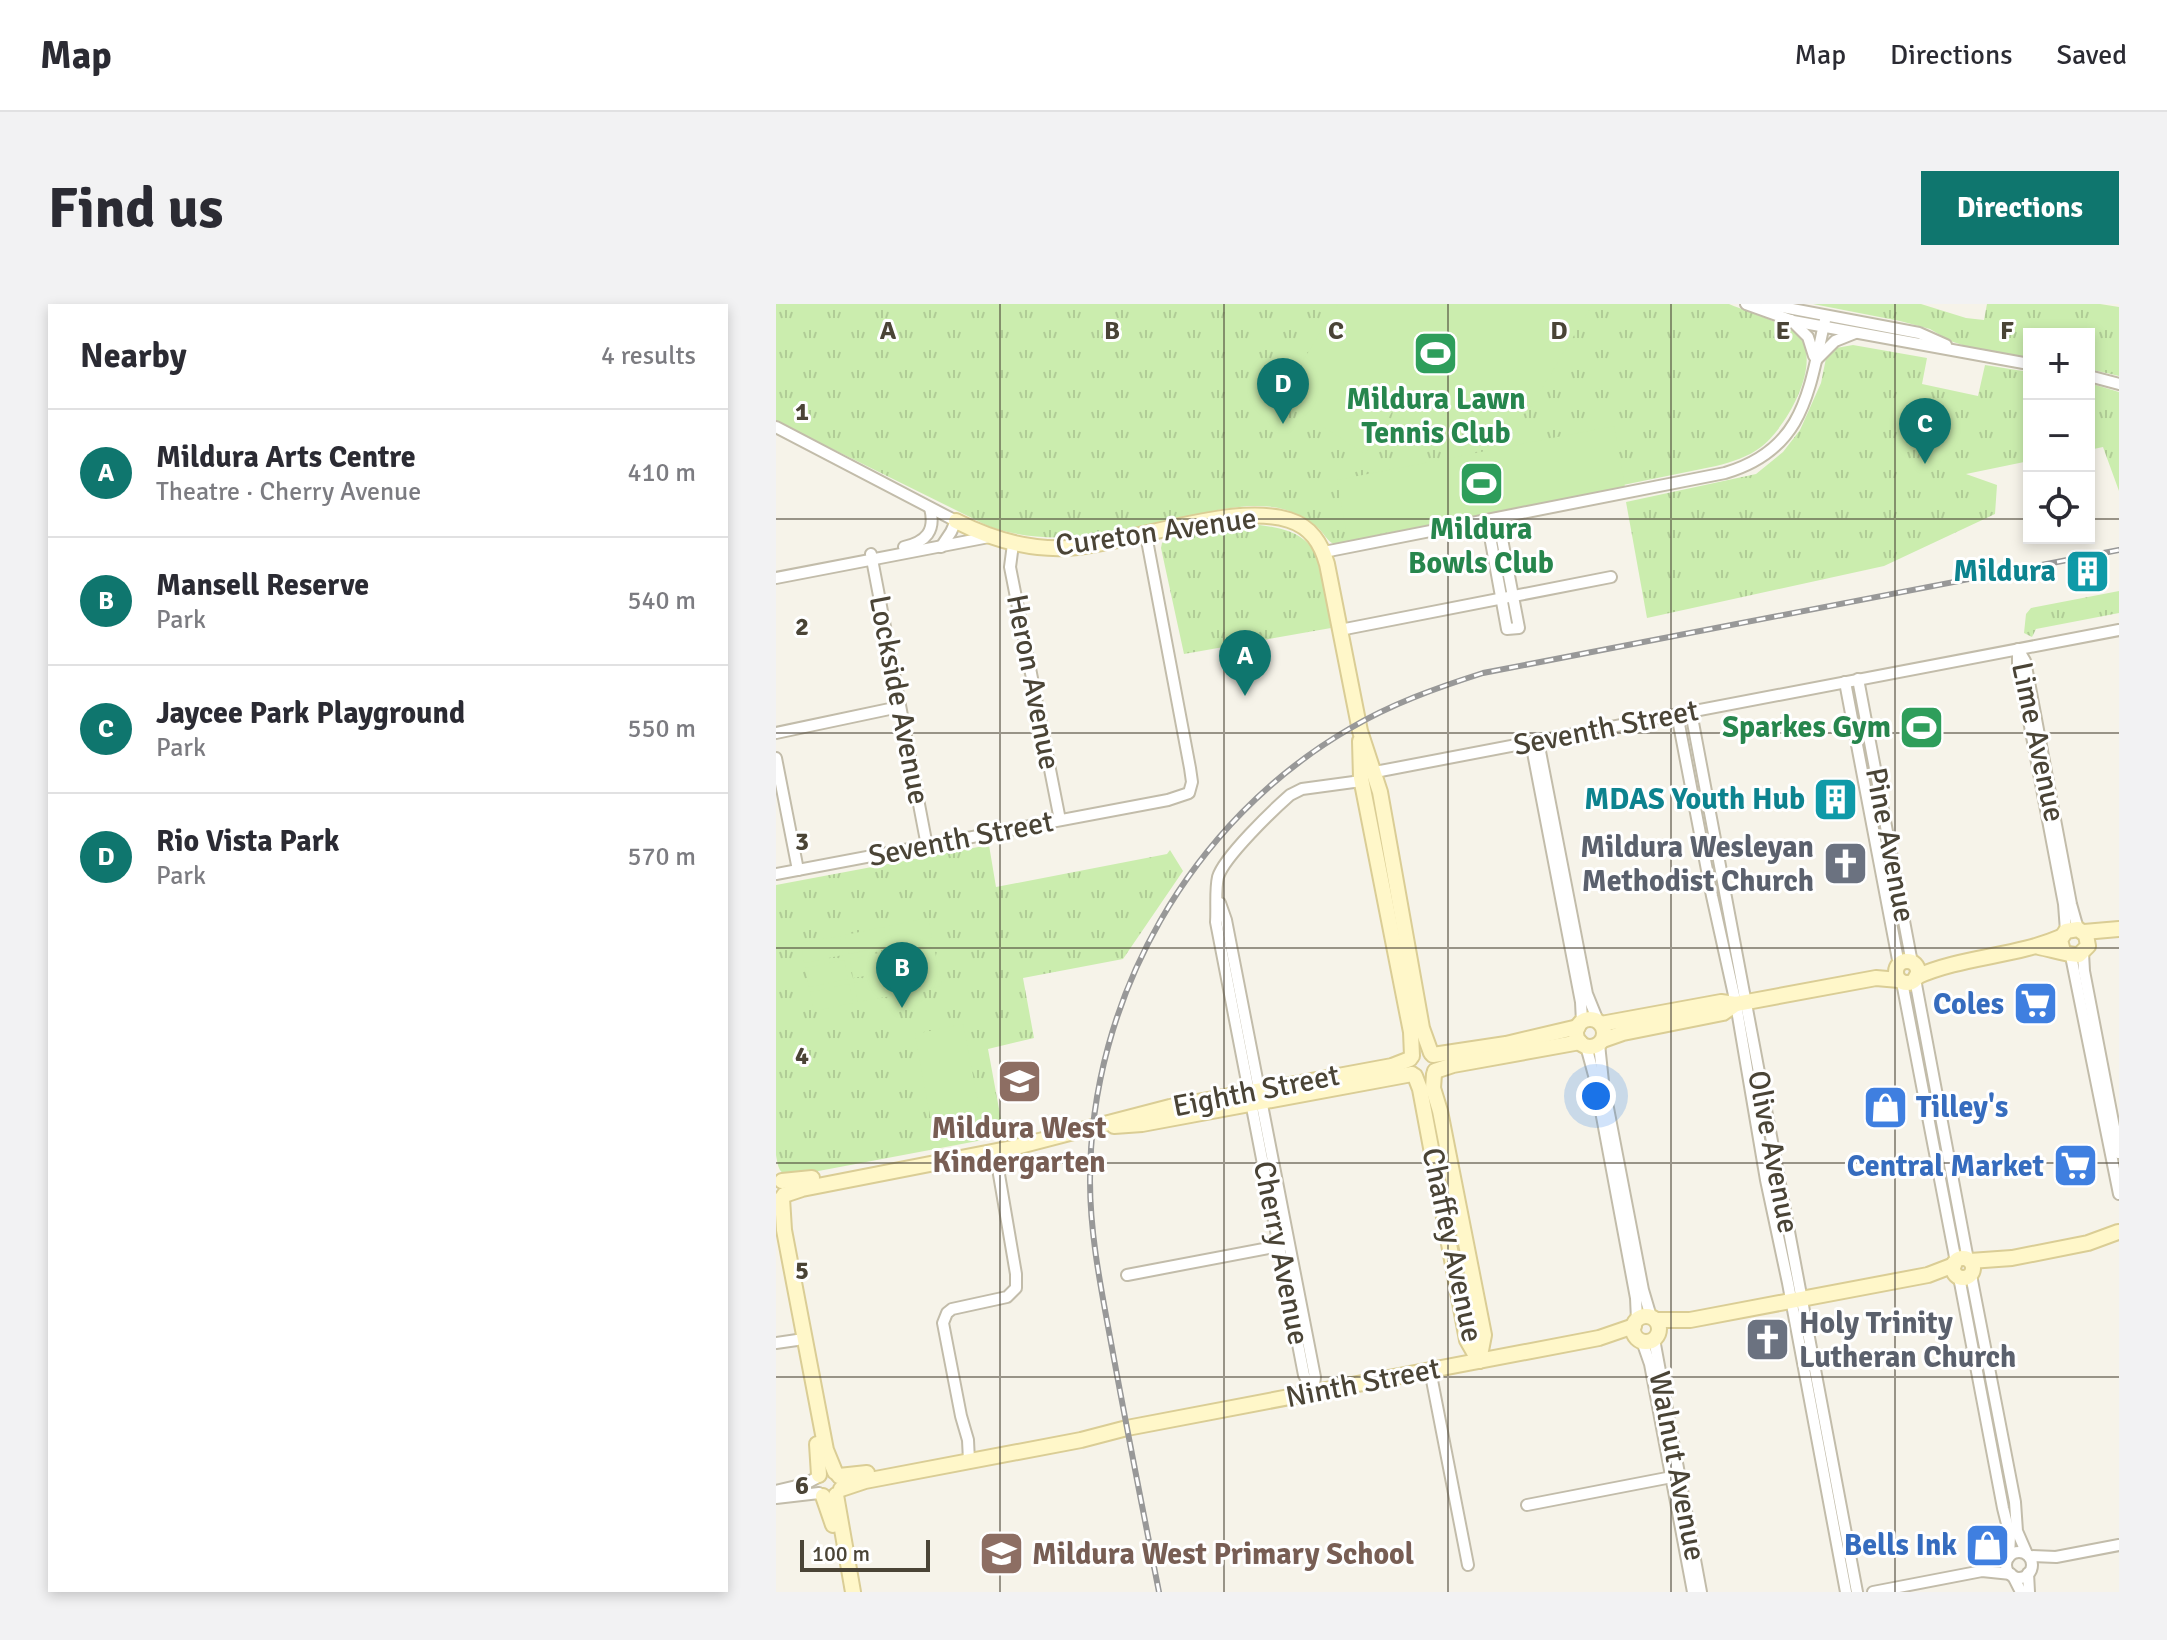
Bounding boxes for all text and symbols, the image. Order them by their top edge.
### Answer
text: Map [40,32,112,79]
text: Map [1794,38,1846,72]
text: Directions [1890,38,2012,72]
text: Saved [2056,38,2127,72]
button: Directions [1921,171,2119,245]
text: Find us [48,174,223,243]
text: A [880,315,897,347]
text: B [1104,315,1120,347]
text: C [1328,315,1344,347]
text: D [1550,315,1568,347]
text: E [1776,315,1790,347]
text: F [2000,315,2014,347]
map controls [2023,328,2095,544]
button: + [2023,328,2095,400]
sports icon: Mildura Lawn Tennis Club [1412,329,1460,377]
text: Nearby [80,335,187,377]
text: 4 results [601,340,696,372]
pin: D [1257,358,1309,424]
place label: Mildura Lawn Tennis Club [1346,381,1526,452]
text: 1 [795,396,809,428]
pin: C [1899,398,1951,464]
button: − [2023,400,2095,472]
text: Mildura Arts Centre [156,439,416,476]
text: A [98,457,114,489]
text: 410 m [627,457,696,489]
sports icon: Mildura Bowls Club [1457,459,1505,507]
button: locate [2023,472,2095,544]
text: Theatre · Cherry Avenue [156,476,421,508]
street label: Cureton Avenue [1053,500,1259,564]
place label: Mildura Bowls Club [1408,511,1554,582]
building icon: Mildura [2063,547,2111,595]
place label: Mildura [1953,553,2056,590]
text: Mansell Reserve [156,567,369,604]
text: B [98,585,114,617]
text: 540 m [627,585,696,617]
street label: Heron Avenue [998,591,1068,773]
street label: Lockside Avenue [861,592,937,808]
text: Park [156,604,206,636]
text: 2 [795,611,809,643]
pin: A [1219,630,1271,696]
street label: Lime Avenue [2003,659,2073,825]
street label: Seventh Street [1510,692,1702,764]
text: Jaycee Park Playground [156,695,465,732]
sports icon: Sparkes Gym [1898,703,1946,751]
place label: Sparkes Gym [1722,709,1891,746]
text: C [98,713,114,745]
text: 550 m [627,713,696,745]
text: Park [156,732,206,764]
street label: Pine Avenue [1857,764,1923,926]
building icon: MDAS Youth Hub [1812,775,1860,823]
place label: MDAS Youth Hub [1584,781,1805,818]
street label: Seventh Street [865,803,1057,875]
text: Rio Vista Park [156,823,339,860]
text: 3 [795,826,809,858]
place label: Mildura Wesleyan Methodist Church [1580,829,1814,900]
church icon: Mildura Wesleyan Methodist Church [1821,840,1869,888]
text: D [97,841,115,873]
text: 570 m [627,841,696,873]
text: Park [156,860,206,892]
pin: B [876,942,928,1008]
supermarket icon: Coles [2011,980,2059,1028]
place label: Coles [1933,986,2004,1023]
text: 4 [795,1040,809,1072]
street label: Eighth Street [1170,1057,1342,1125]
school or university icon: Mildura West Kindergarten [995,1058,1043,1106]
street label: Olive Avenue [1739,1068,1807,1236]
your location [1576,1076,1616,1116]
shop icon: Tilley's [1861,1083,1909,1131]
place label: Tilley's [1916,1089,2008,1126]
place label: Mildura West Kindergarten [932,1110,1106,1181]
supermarket icon: Central Market [2051,1142,2099,1190]
street label: Chaffey Avenue [1413,1144,1491,1346]
place label: Central Market [1847,1148,2044,1185]
street label: Cherry Avenue [1245,1158,1317,1348]
text: 5 [795,1255,809,1287]
place label: Holy Trinity Lutheran Church [1799,1305,2016,1376]
church icon: Holy Trinity Lutheran Church [1744,1316,1792,1364]
street label: Ninth Street [1283,1350,1443,1416]
street label: Walnut Avenue [1641,1368,1713,1564]
text: 6 [795,1470,809,1502]
shop icon: Bells Ink [1964,1521,2012,1569]
place label: Bells Ink [1844,1527,1957,1564]
school or university icon: Mildura West Primary School [977,1530,1025,1578]
scale bar [800,1536,930,1572]
place label: Mildura West Primary School [1032,1536,1414,1573]
text: 100 m [812,1540,870,1567]

